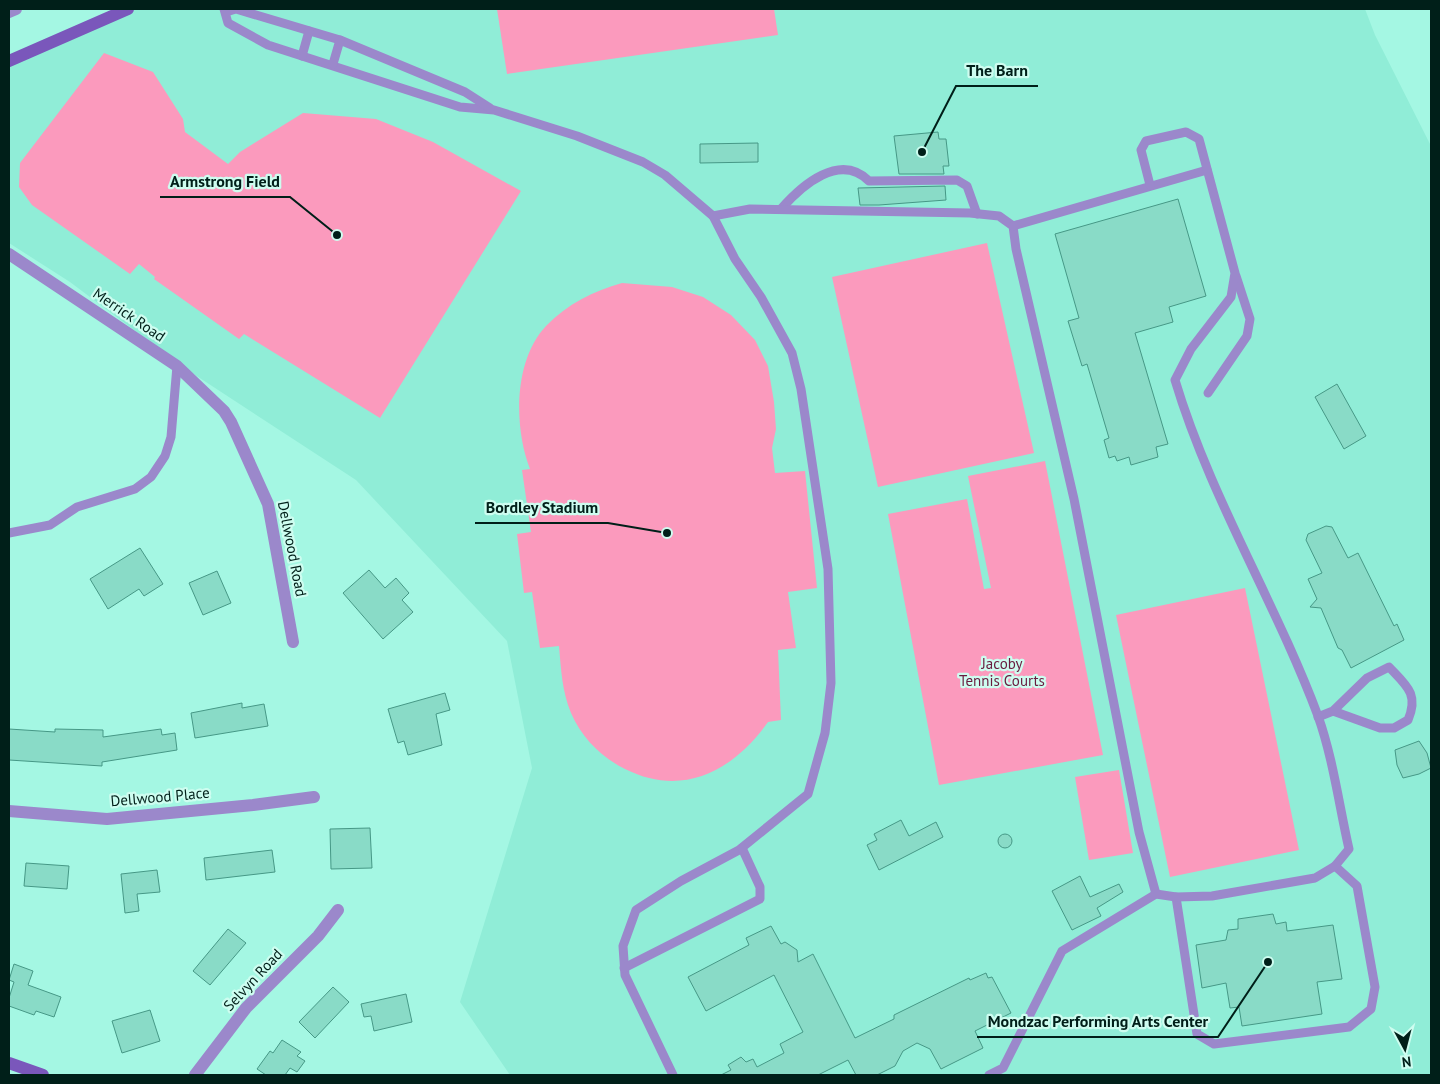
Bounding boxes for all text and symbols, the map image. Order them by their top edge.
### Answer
callout: The Barn [956,55,1038,86]
text: The Barn [966,60,1028,80]
callout: Armstrong Field [160,166,290,197]
text: Armstrong Field [170,171,280,191]
street label: Merrick Road [90,284,169,346]
callout: Bordley Stadium [475,492,608,523]
text: Bordley Stadium [486,497,598,517]
street label: Dellwood Road [274,499,311,598]
park label: Jacoby Tennis Courts [959,654,1045,690]
street label: Dellwood Place [110,783,210,810]
street label: Selvyn Road [219,945,286,1015]
callout: Mondzac Performing Arts Center [977,1006,1218,1037]
text: Mondzac Performing Arts Center [988,1011,1209,1031]
north arrow [1380,1024,1430,1074]
text: N [1401,1052,1412,1071]

